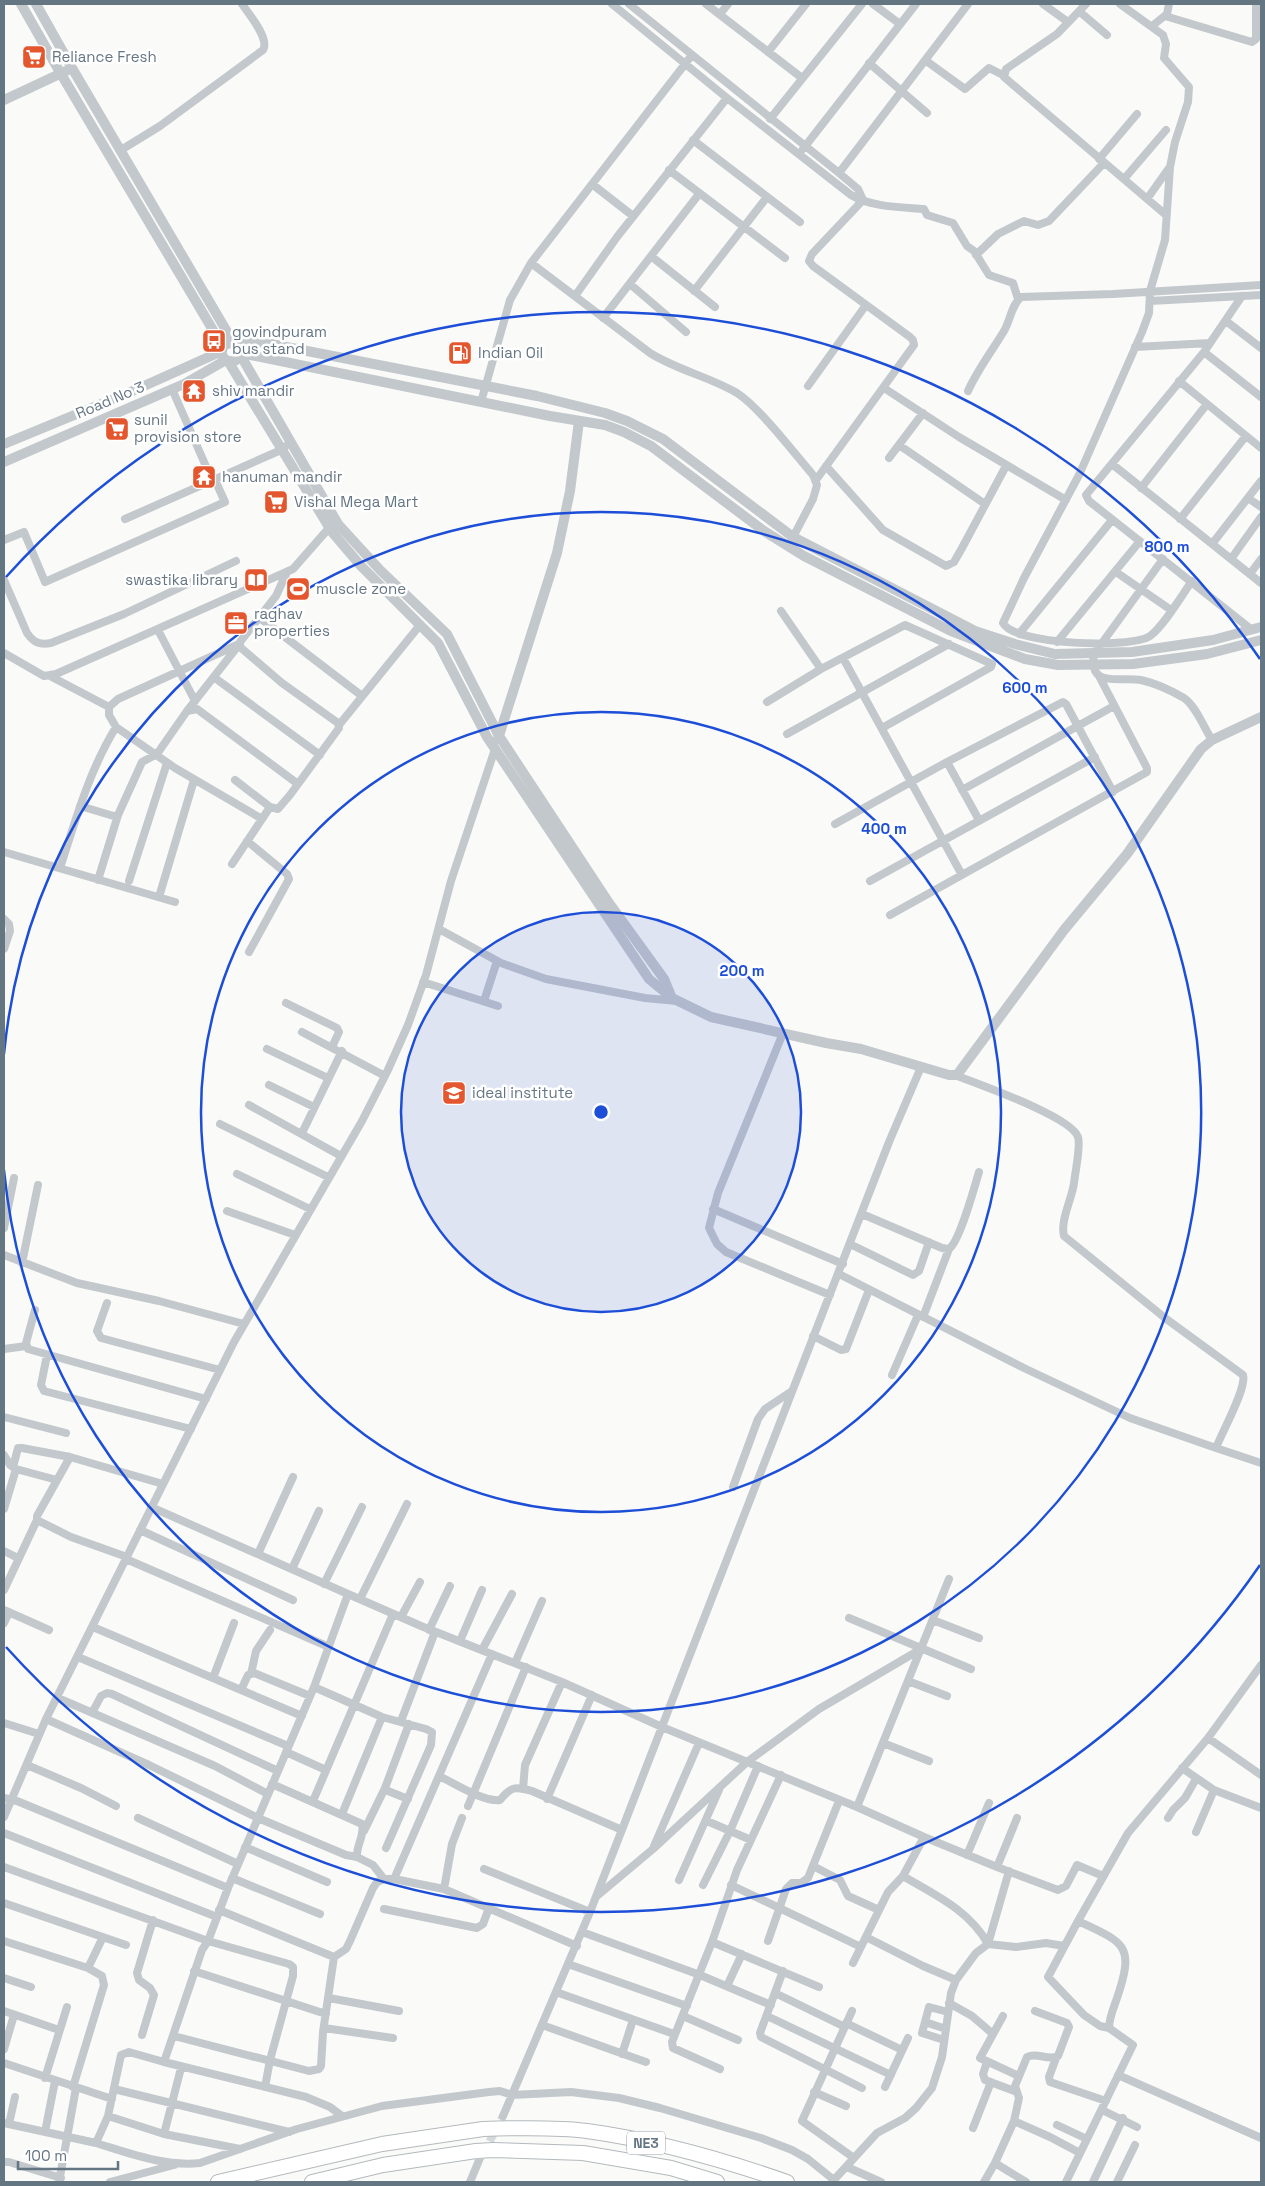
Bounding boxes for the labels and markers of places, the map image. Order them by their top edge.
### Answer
supermarket icon: Reliance Fresh [21,44,47,70]
place label: Reliance Fresh [52,47,157,66]
place label: govindpuram bus stand [232,322,327,358]
bus stop icon: govindpuram bus stand [201,328,227,354]
fuel station icon: Indian Oil [447,340,473,366]
place label: Indian Oil [478,343,543,362]
temple icon: shiv mandir [181,378,207,404]
place label: shiv mandir [212,381,295,400]
place label: sunil provision store [134,410,242,446]
supermarket icon: sunil provision store [104,416,130,442]
temple icon: hanuman mandir [191,464,217,490]
place label: hanuman mandir [222,467,343,486]
supermarket icon: Vishal Mega Mart [263,489,289,515]
place label: Vishal Mega Mart [294,492,418,511]
library icon: swastika library [243,567,269,593]
place label: swastika library [125,570,238,589]
sports icon: muscle zone [285,576,311,602]
place label: muscle zone [316,579,406,598]
place label: raghav properties [254,604,330,640]
office icon: raghav properties [223,610,249,636]
school or university icon: ideal institute [441,1080,467,1106]
place label: ideal institute [472,1083,573,1102]
centre of rings [592,1103,610,1121]

